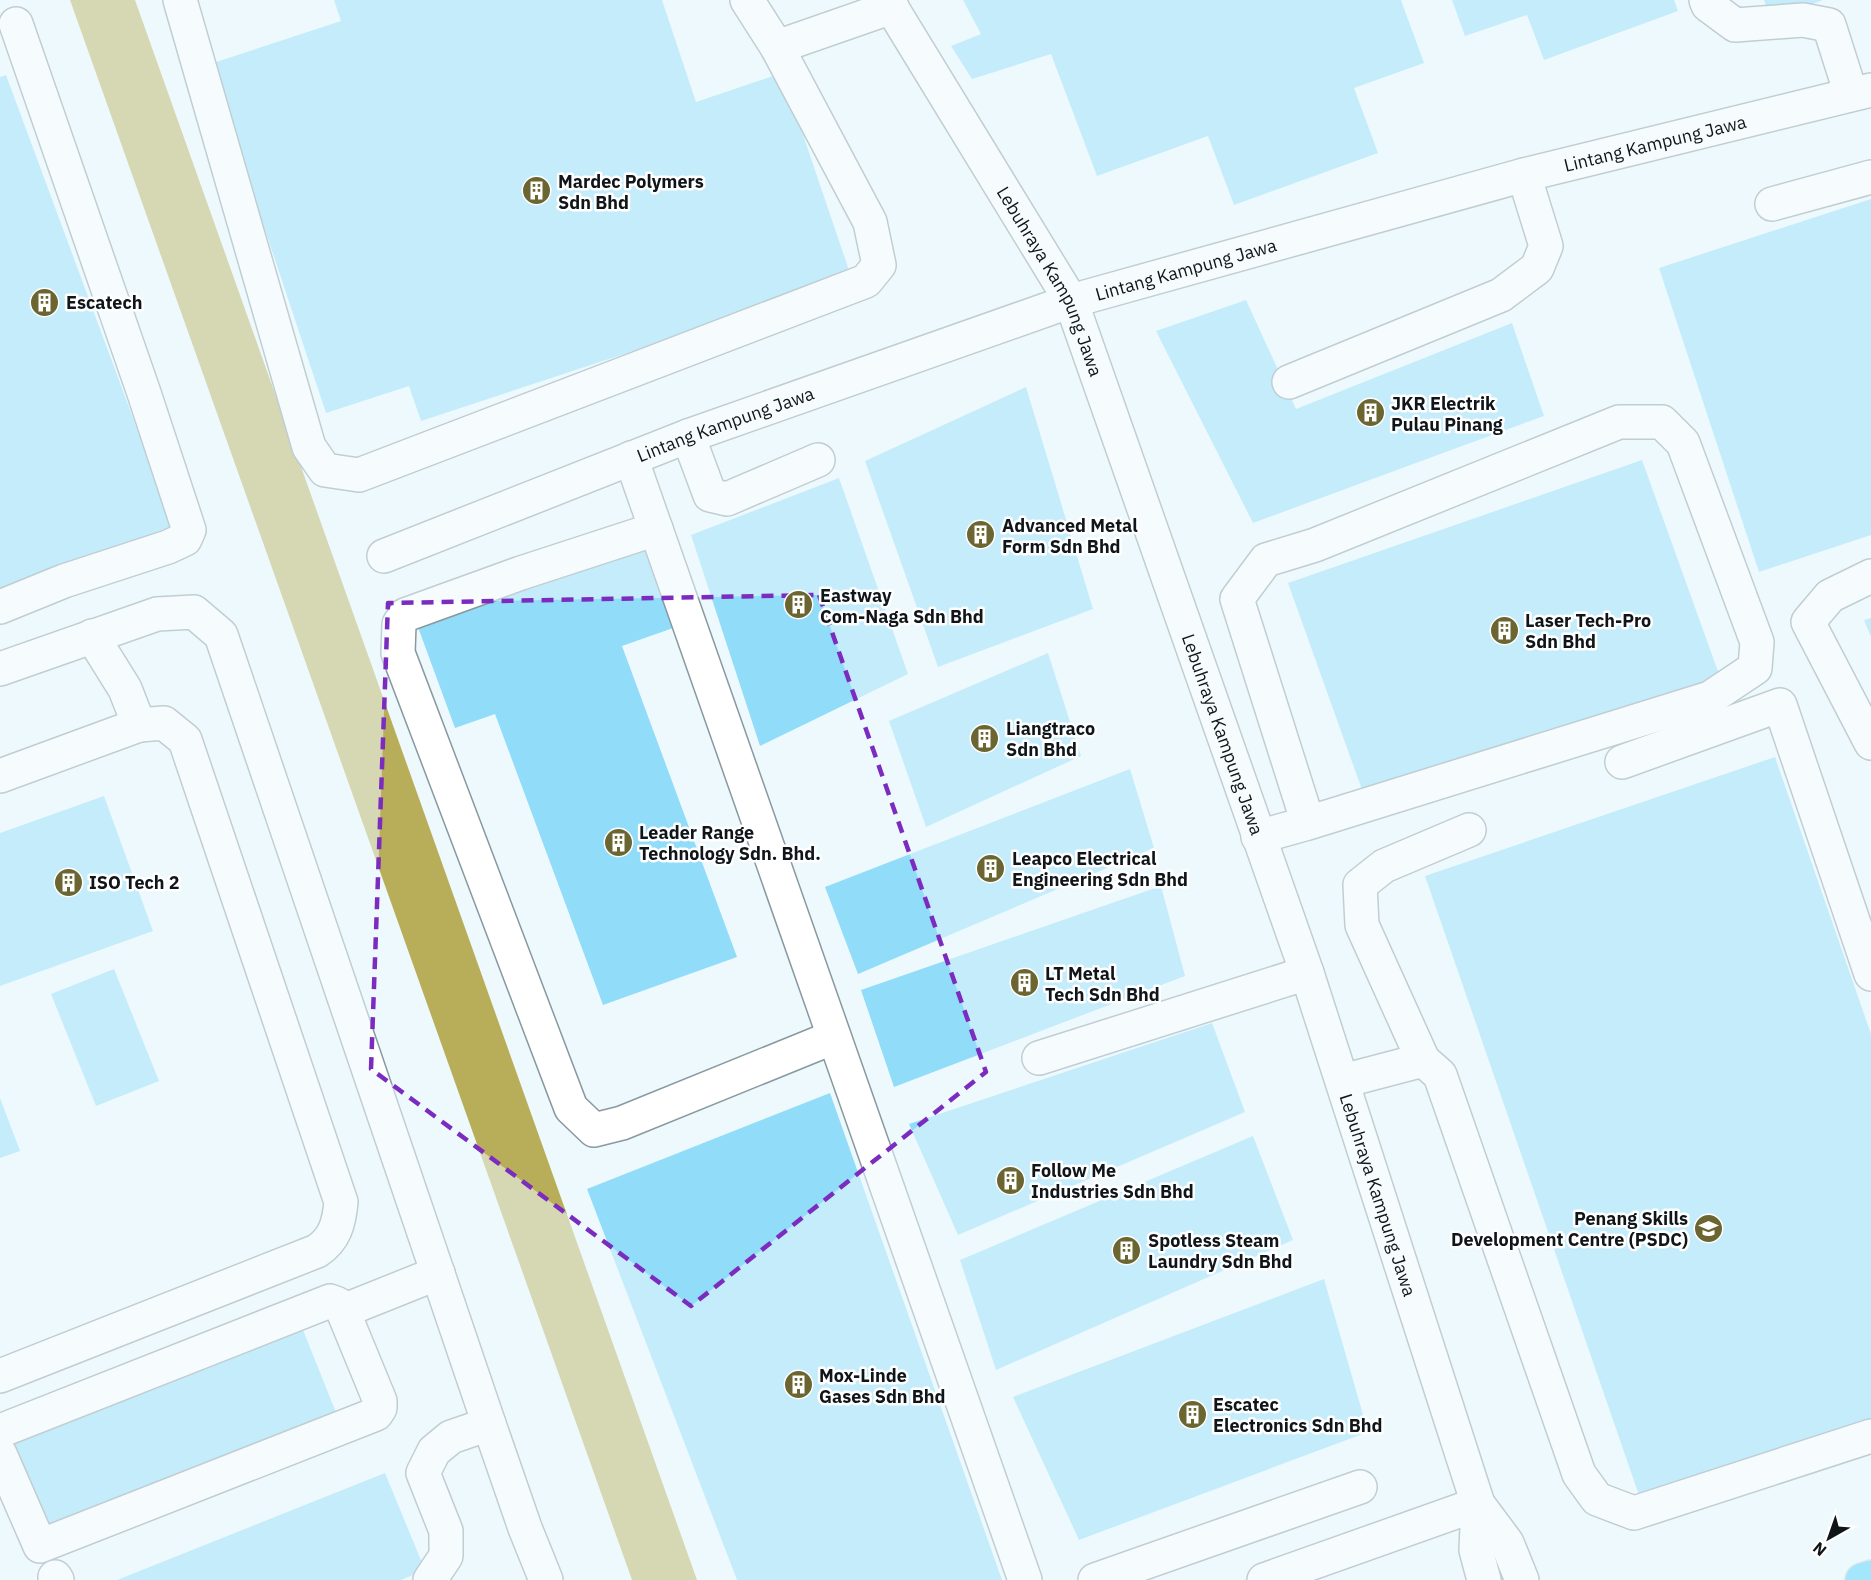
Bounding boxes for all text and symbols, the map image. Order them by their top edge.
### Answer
street label: Lintang Kampung Jawa [1561,109,1749,176]
place label: Mardec Polymers Sdn Bhd [558,170,704,214]
building icon: Mardec Polymers Sdn Bhd [521,175,553,207]
street label: Lebuhraya Kampung Jawa [992,182,1108,380]
street label: Lintang Kampung Jawa [1093,233,1279,305]
building icon: Escatech [29,286,61,318]
place label: Escatech [66,291,142,314]
street label: Lintang Kampung Jawa [633,381,817,467]
place label: JKR Electrik Pulau Pinang [1391,392,1503,436]
building icon: JKR Electrik Pulau Pinang [1354,397,1386,429]
place label: Advanced Metal Form Sdn Bhd [1002,514,1138,558]
building icon: Advanced Metal Form Sdn Bhd [965,519,997,551]
place label: Eastway Com-Naga Sdn Bhd [820,584,984,628]
building icon: Eastway Com-Naga Sdn Bhd [783,589,815,621]
place label: Laser Tech-Pro Sdn Bhd [1525,609,1651,653]
building icon: Laser Tech-Pro Sdn Bhd [1488,614,1520,646]
street label: Lebuhraya Kampung Jawa [1177,631,1269,838]
place label: Liangtraco Sdn Bhd [1006,717,1095,761]
building icon: Liangtraco Sdn Bhd [969,722,1001,754]
place label: Leader Range Technology Sdn. Bhd. [639,821,821,865]
building icon: Leader Range Technology Sdn. Bhd. [602,826,634,858]
place label: Leapco Electrical Engineering Sdn Bhd [1012,847,1188,891]
building icon: Leapco Electrical Engineering Sdn Bhd [975,852,1007,884]
building icon: ISO Tech 2 [52,866,84,898]
place label: ISO Tech 2 [89,871,180,894]
place label: LT Metal Tech Sdn Bhd [1045,962,1160,1006]
building icon: LT Metal Tech Sdn Bhd [1008,967,1040,999]
street label: Lebuhraya Kampung Jawa [1335,1091,1422,1299]
place label: Follow Me Industries Sdn Bhd [1031,1159,1194,1203]
building icon: Follow Me Industries Sdn Bhd [994,1164,1026,1196]
place label: Penang Skills Development Centre (PSDC) [1451,1207,1688,1251]
school or university icon: Penang Skills Development Centre (PSDC) [1693,1212,1725,1244]
place label: Spotless Steam Laundry Sdn Bhd [1148,1229,1292,1273]
building icon: Spotless Steam Laundry Sdn Bhd [1111,1234,1143,1266]
place label: Mox-Linde Gases Sdn Bhd [819,1364,946,1408]
building icon: Mox-Linde Gases Sdn Bhd [782,1369,814,1401]
place label: Escatec Electronics Sdn Bhd [1213,1393,1382,1437]
building icon: Escatec Electronics Sdn Bhd [1176,1398,1208,1430]
north arrow [1799,1508,1859,1568]
text: N [1808,1538,1830,1561]

